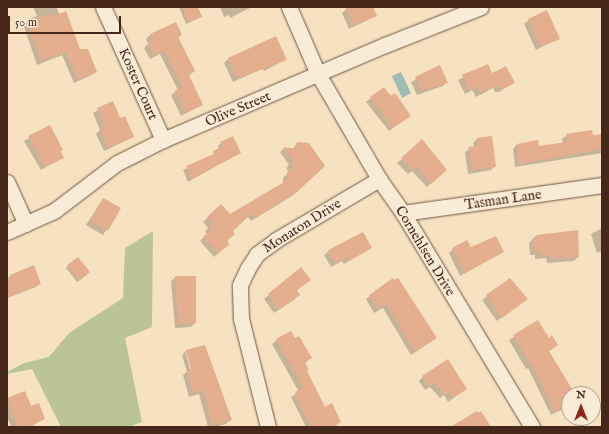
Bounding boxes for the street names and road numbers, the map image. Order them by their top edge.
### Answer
street label: Koster Court [115,46,161,122]
street label: Olive Street [203,88,273,130]
street label: Tasman Lane [464,186,542,214]
street label: Monaton Drive [260,195,344,257]
street label: Cornehlsen Drive [391,203,459,299]

